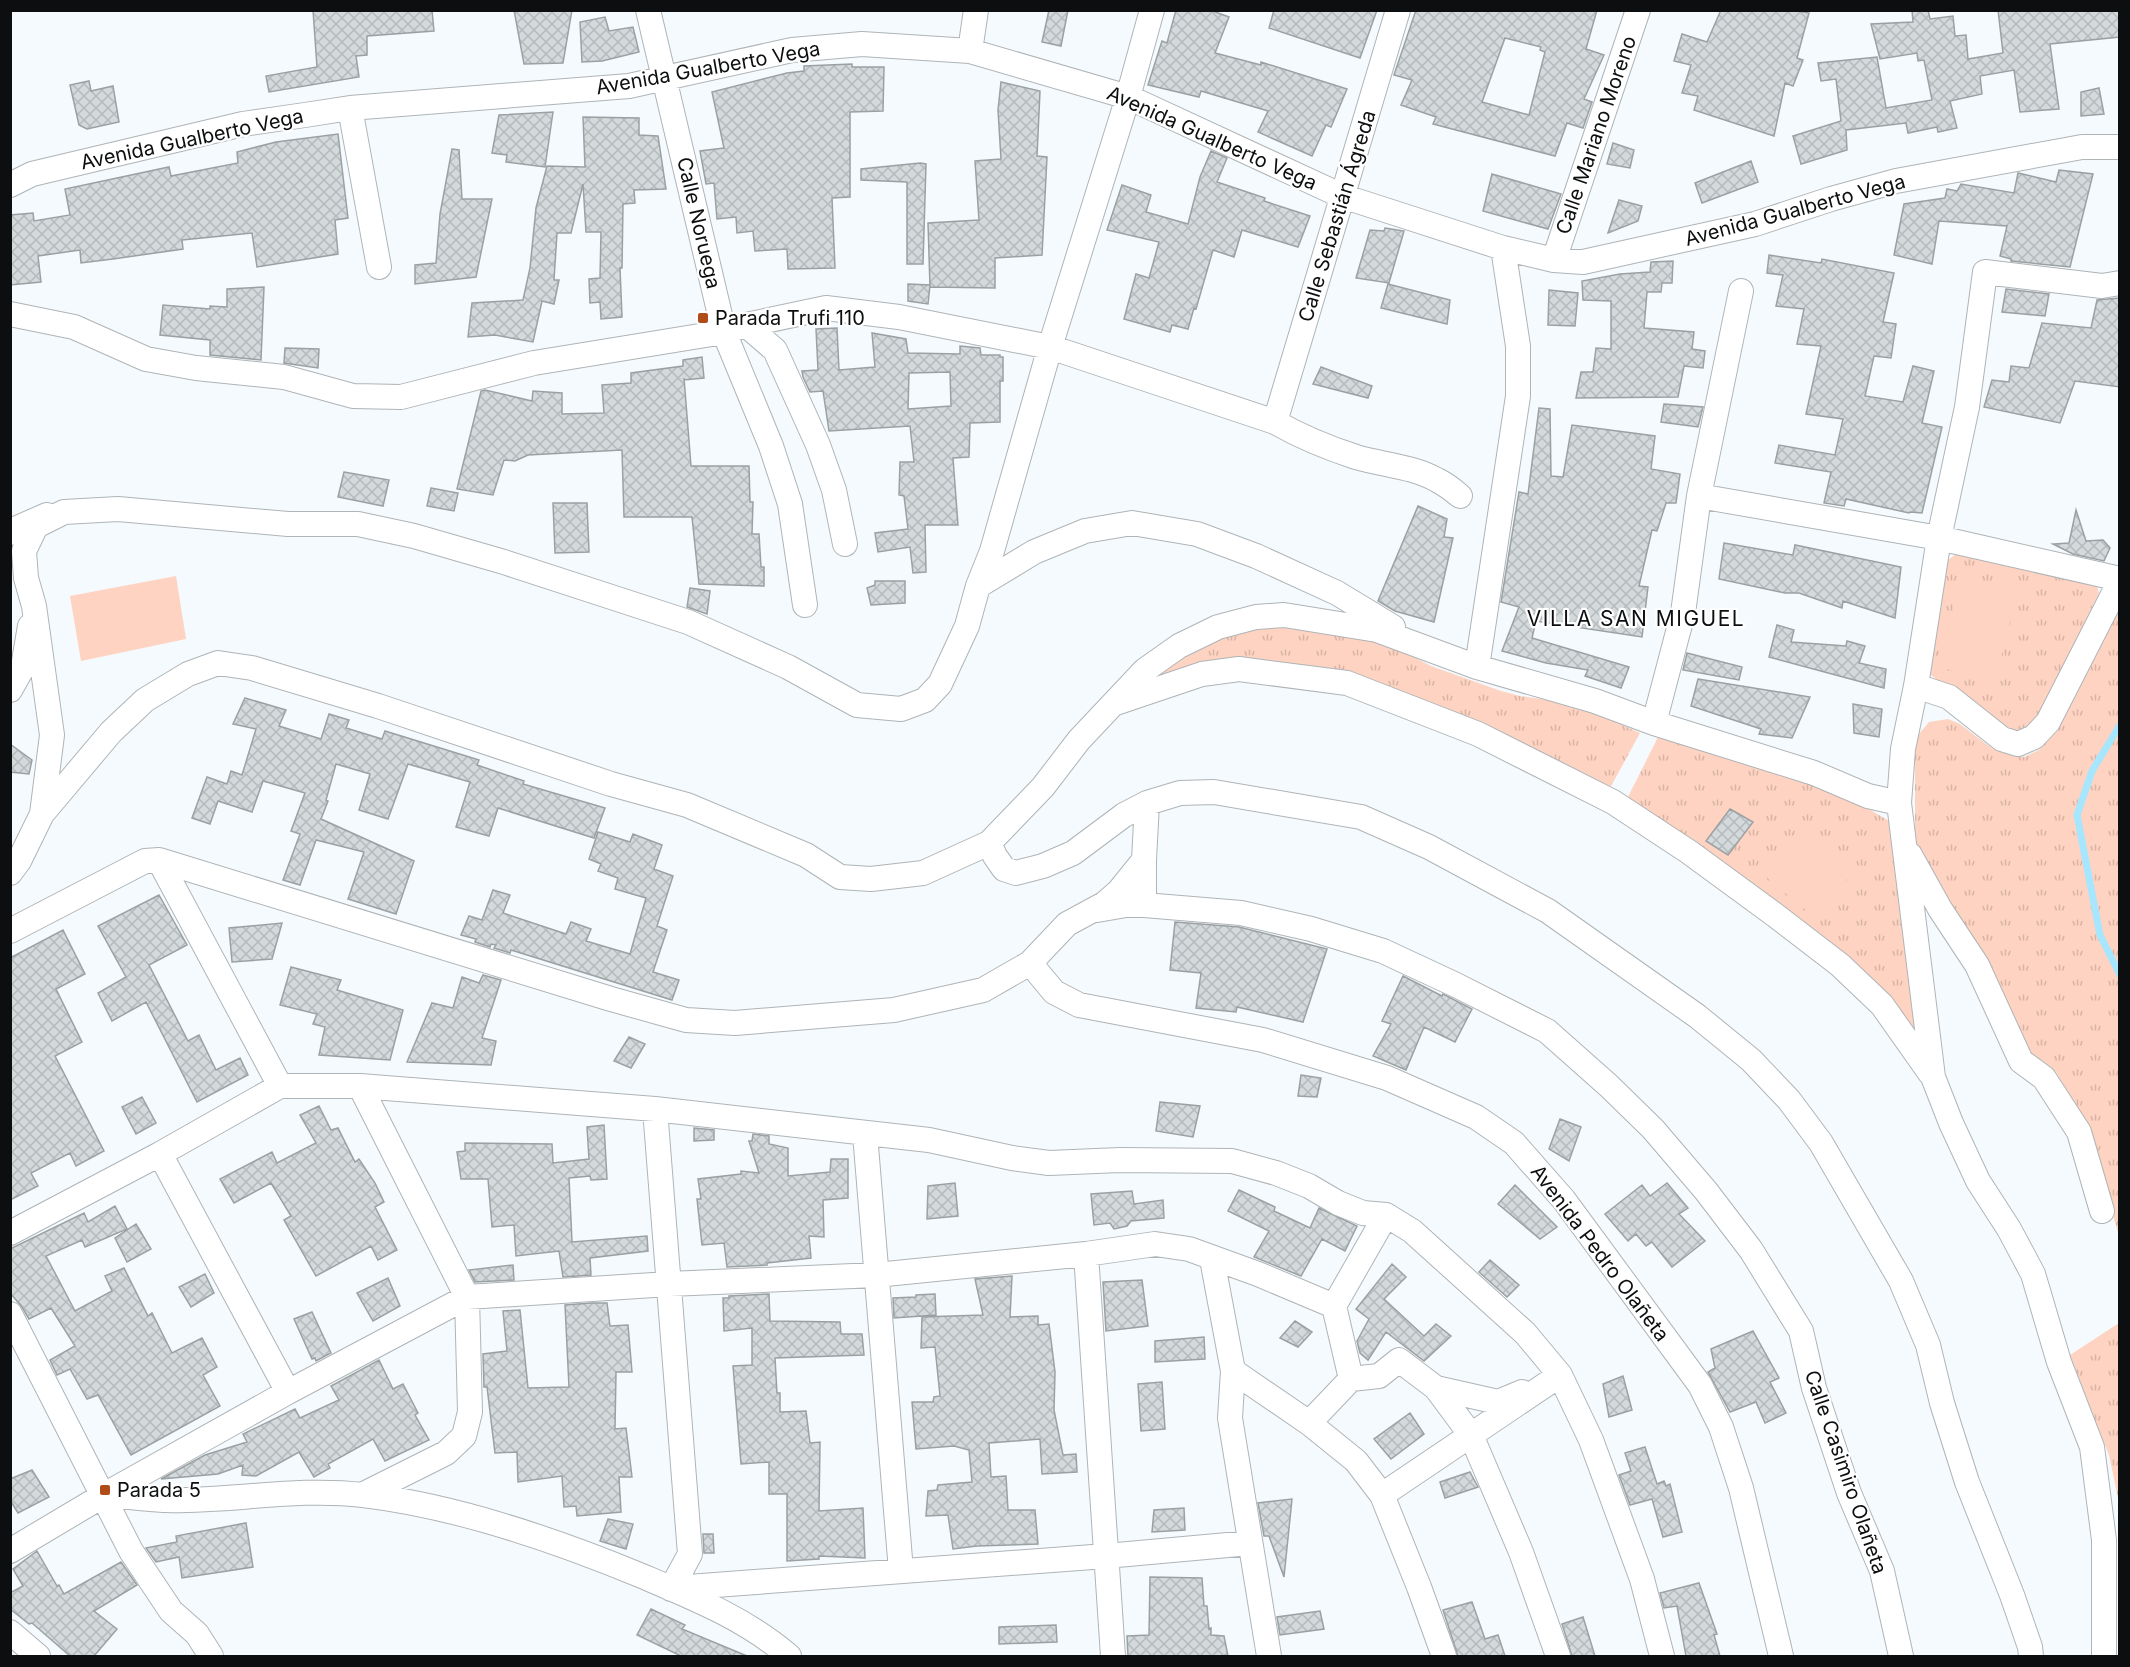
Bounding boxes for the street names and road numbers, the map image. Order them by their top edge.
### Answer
street label: Calle Mariano Moreno [1551,33,1641,237]
street label: Avenida Gualberto Vega [594,36,822,100]
street label: Avenida Gualberto Vega [1103,81,1321,195]
street label: Avenida Gualberto Vega [78,104,306,174]
street label: Calle Sebastián Ágreda [1292,107,1381,325]
street label: Calle Noruega [672,155,726,291]
street label: Avenida Gualberto Vega [1682,169,1908,251]
street label: Avenida Pedro Olañeta [1526,1160,1674,1346]
street label: Calle Casimiro Olañeta [1800,1367,1892,1577]

